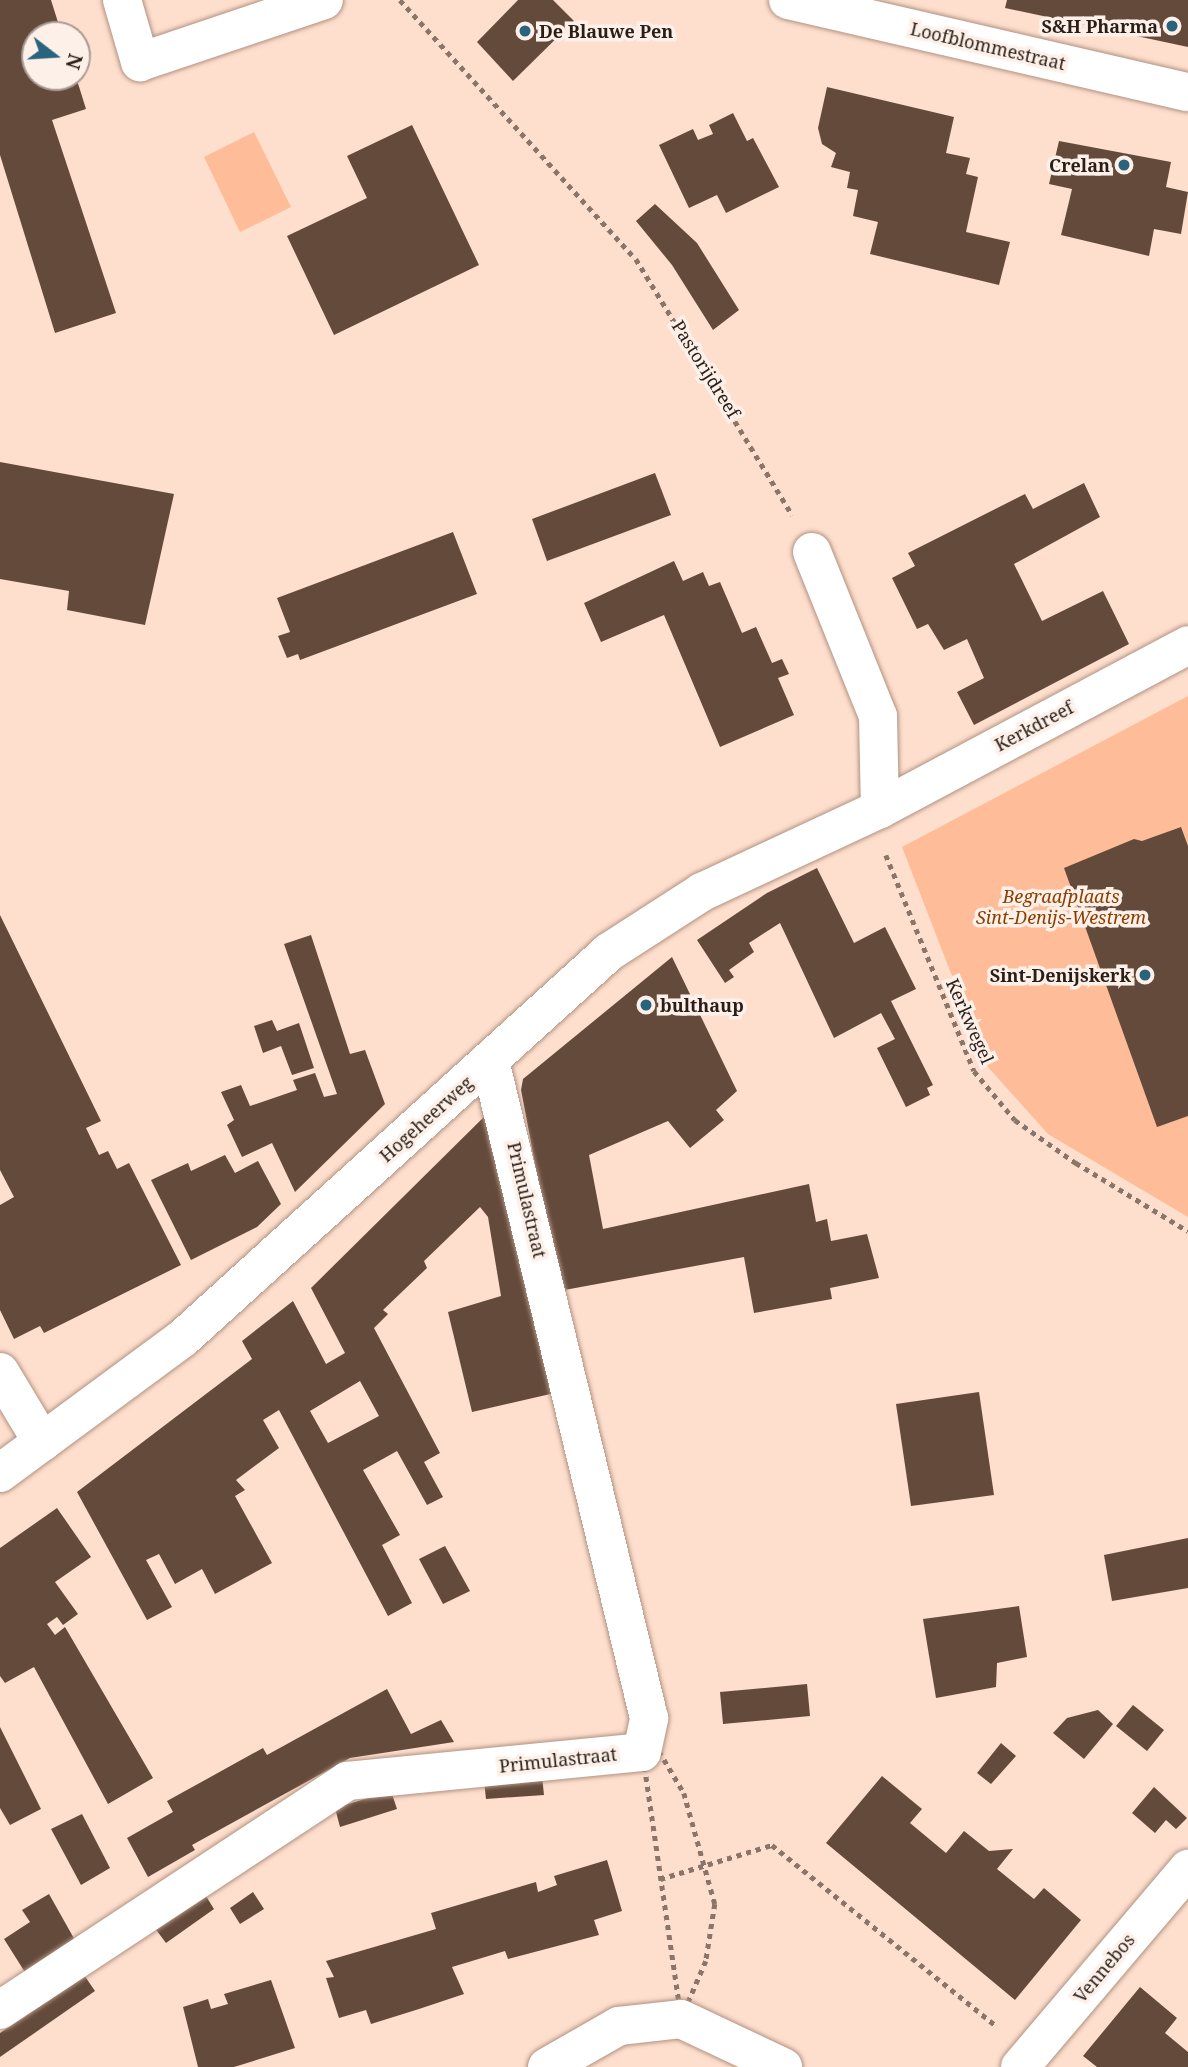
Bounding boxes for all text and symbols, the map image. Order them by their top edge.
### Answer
place label: S&H Pharma [1041,15,1158,37]
street label: Loofblommestraat [908,18,1068,74]
marker: S&H Pharma [1164,18,1180,34]
place label: De Blauwe Pen [539,20,673,42]
north arrow [21,21,91,91]
marker: De Blauwe Pen [517,23,533,39]
text: N [60,51,89,73]
place label: Crelan [1049,154,1110,176]
marker: Crelan [1116,157,1132,173]
street label: Pastorijdreef [667,316,745,422]
street label: Kerkdreef [991,696,1077,756]
park label: Begraafplaats Sint-Denijs-Westrem [976,886,1146,928]
place label: Sint-Denijskerk [990,964,1131,986]
marker: Sint-Denijskerk [1137,967,1153,983]
street label: Kerkwegel [942,975,998,1067]
place label: bulthaup [660,994,744,1016]
marker: bulthaup [638,997,654,1013]
street label: Hogeheerweg [375,1072,477,1166]
street label: Primulastraat [503,1140,551,1260]
street label: Primulastraat [498,1743,618,1777]
street label: Vennebos [1069,1929,1139,2007]

